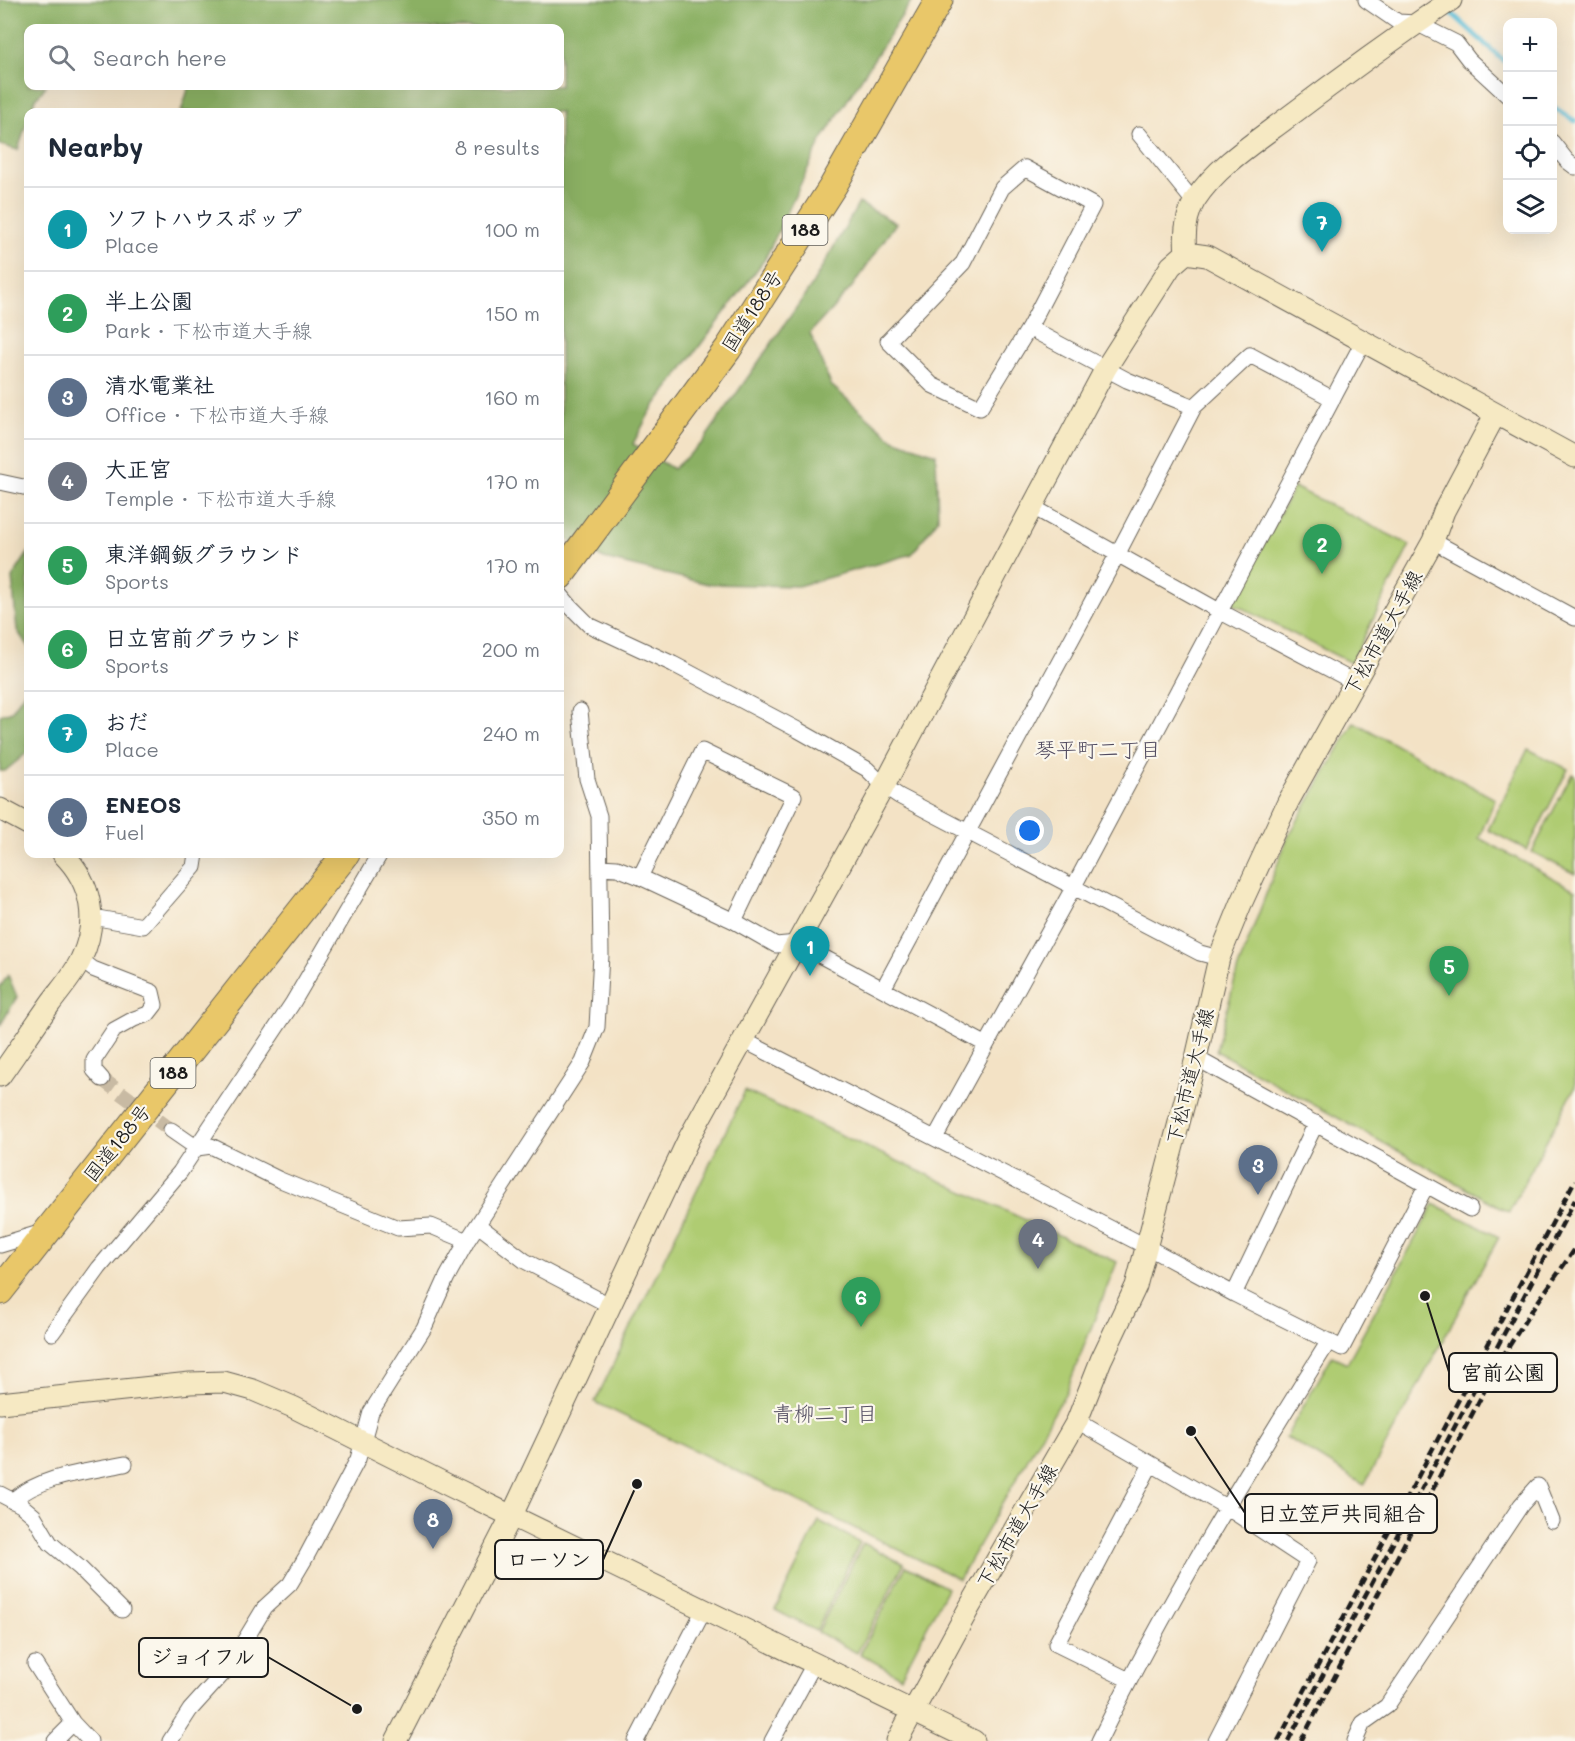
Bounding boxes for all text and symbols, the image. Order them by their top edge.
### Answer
map controls [1503,18,1557,234]
button: + [1503,18,1557,72]
search box [24,24,564,90]
icon: search [45,41,78,74]
text: Search here [93,43,227,72]
button: − [1503,72,1557,126]
button: locate [1503,126,1557,180]
text: Nearby [48,130,143,164]
text: 8 results [455,134,540,160]
button: layers [1503,180,1557,234]
pin: 7 [1302,202,1342,252]
text: ソフトハウスポップ [105,203,302,232]
road number: 188 [782,215,828,245]
text: 1 [63,216,72,242]
text: 100 m [484,216,540,242]
text: Place [105,232,159,258]
street label: 国道188号 [715,264,787,357]
text: 半上公園 [105,286,193,315]
text: 2 [62,300,73,326]
text: 150 m [485,300,540,326]
text: Park · 下松市道大手線 [105,317,312,343]
text: 清水電業社 [105,370,215,399]
text: 3 [62,384,74,410]
text: 160 m [484,384,540,410]
text: Office · 下松市道大手線 [105,401,328,427]
text: 大正宮 [105,454,171,483]
text: 4 [61,468,74,494]
text: 170 m [485,468,540,494]
text: Temple · 下松市道大手線 [105,485,336,511]
pin: 2 [1302,524,1342,574]
text: 東洋鋼鈑グラウンド [105,539,303,568]
text: 5 [62,552,73,578]
text: 170 m [485,552,540,578]
street label: 下松市道大手線 [1337,565,1427,700]
text: Sports [105,568,169,594]
text: 日立宮前グラウンド [105,623,303,652]
text: 6 [61,636,74,662]
text: 200 m [482,636,540,662]
text: Sports [105,652,169,678]
text: おだ [105,707,149,736]
text: 7 [62,720,73,746]
text: 240 m [482,720,540,746]
district label: 琴平町二丁目 [1035,735,1161,762]
text: Place [105,736,159,762]
text: ENEOS [105,790,182,819]
text: 8 [61,804,74,830]
text: 350 m [482,804,540,830]
your location [1015,816,1044,845]
text: Fuel [105,819,145,845]
pin: 1 [790,926,830,976]
pin: 5 [1430,946,1468,996]
street label: 下松市道大手線 [1159,1005,1219,1147]
road number: 188 [150,1058,195,1088]
street label: 国道188号 [77,1098,156,1187]
pin: 3 [1238,1146,1278,1195]
pin: 4 [1018,1220,1058,1269]
pin: 6 [842,1278,880,1327]
callout: 宮前公園 [1449,1353,1557,1392]
text: 宮前公園 [1461,1358,1545,1385]
district label: 青柳二丁目 [773,1399,878,1426]
street label: 下松市道大手線 [970,1458,1062,1593]
callout: 日立笠戸共同組合 [1245,1494,1437,1533]
text: 日立笠戸共同組合 [1257,1499,1425,1526]
pin: 8 [414,1500,452,1549]
callout: ローソン [495,1540,603,1579]
text: ローソン [507,1545,591,1572]
callout: ジョイフル [139,1638,268,1677]
text: ジョイフル [151,1642,255,1669]

